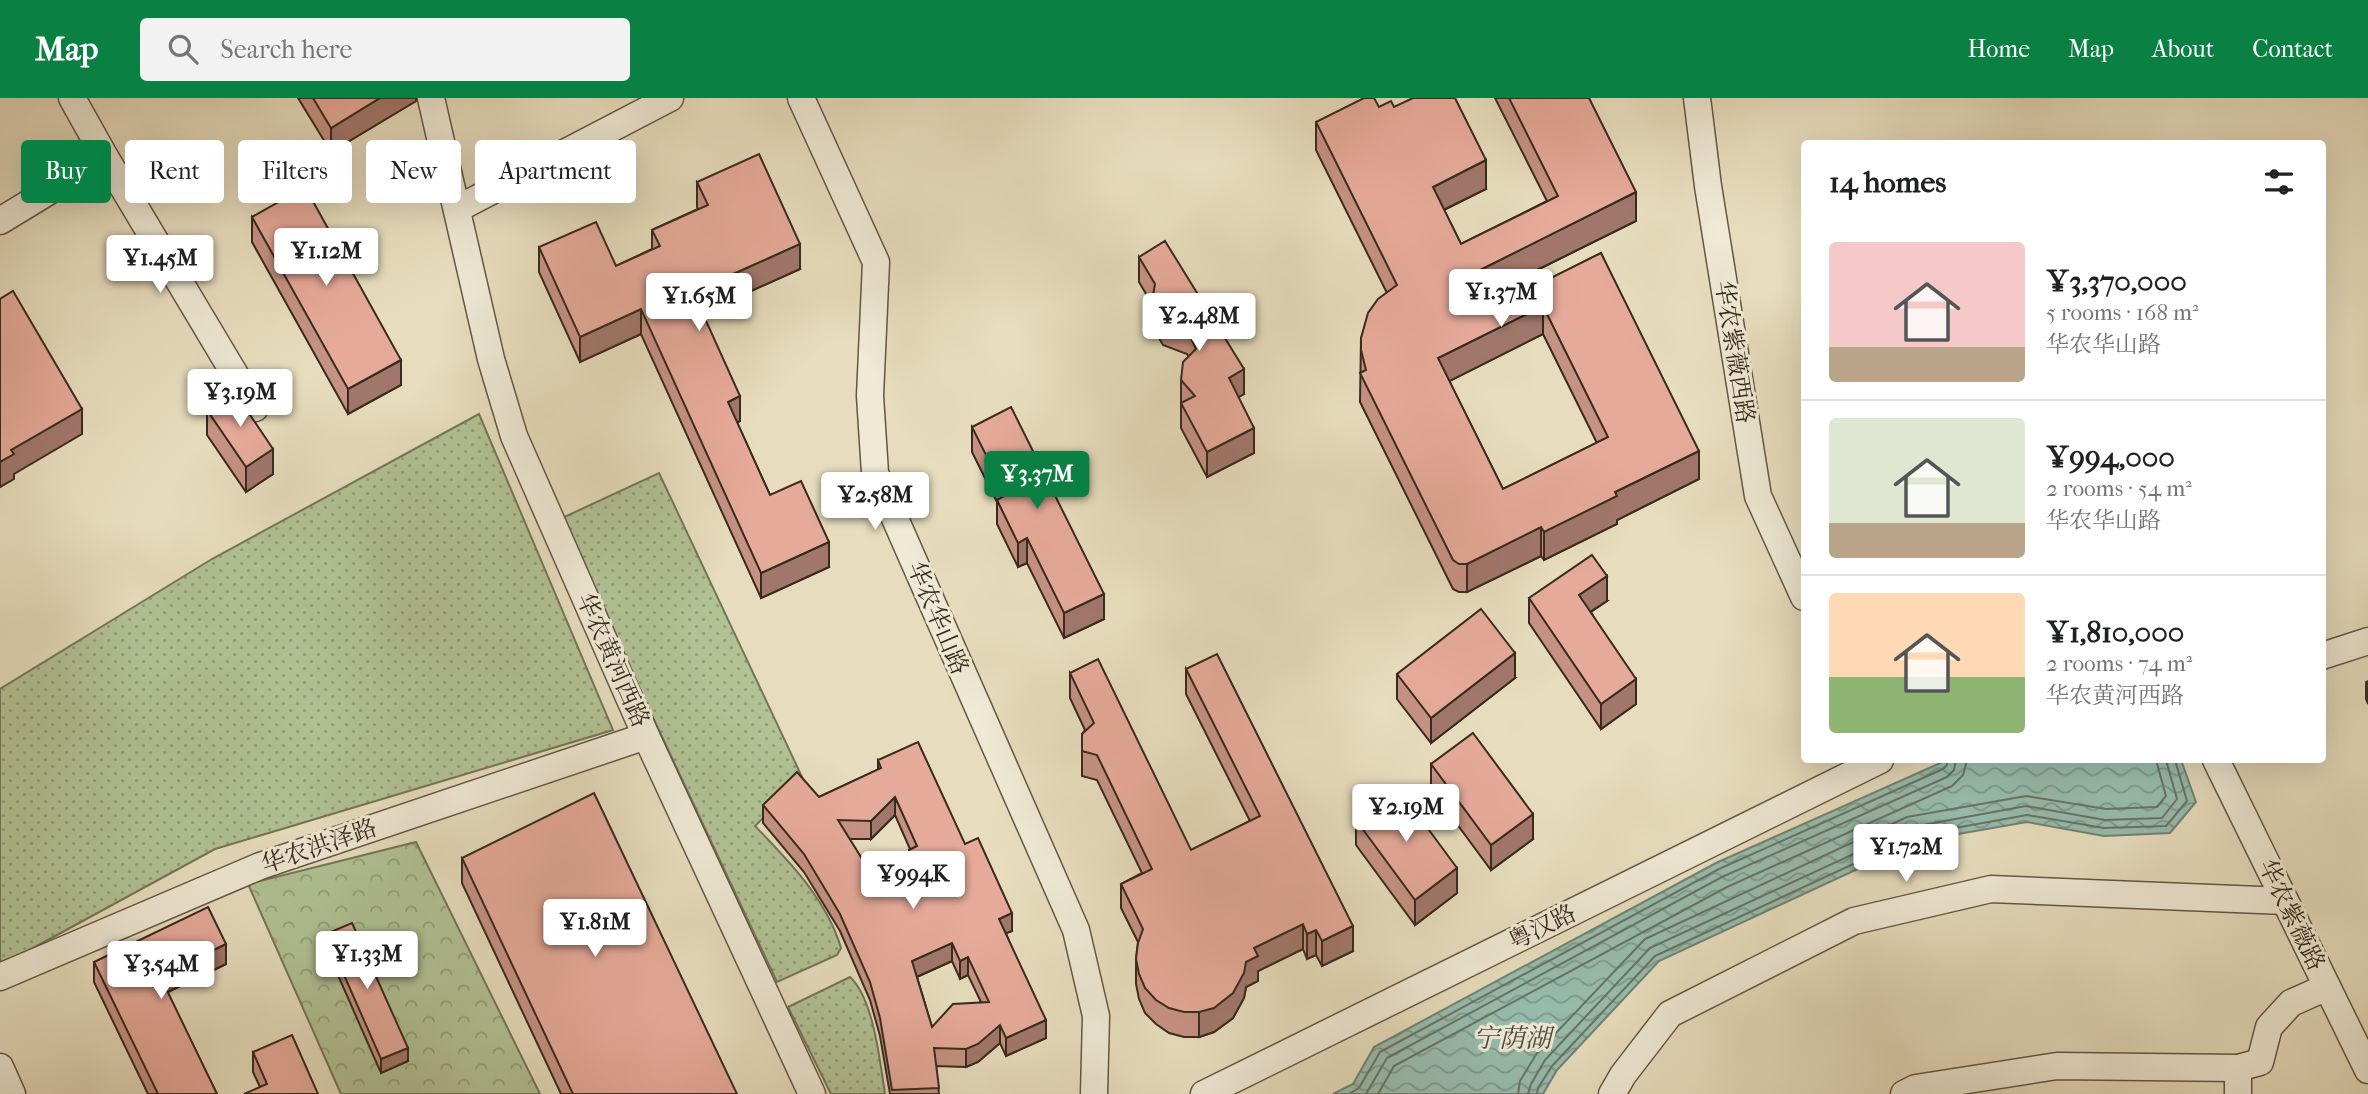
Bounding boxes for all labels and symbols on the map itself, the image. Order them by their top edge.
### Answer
pin: ¥1.12M [269,228,383,288]
pin: ¥1.45M [103,236,217,295]
pin: ¥1.37M [1444,270,1558,329]
pin: ¥1.65M [642,274,756,333]
street label: 华农紫薇西路 [1710,279,1760,425]
pin: ¥2.48M [1142,294,1256,353]
pin: ¥3.19M [183,370,297,429]
pin: ¥3.37M [980,452,1094,511]
pin: ¥2.58M [818,472,932,532]
street label: 华农华山路 [902,557,974,679]
street label: 华农黄河西路 [571,589,655,731]
pin: ¥2.19M [1349,784,1463,844]
street label: 华农洪泽路 [258,813,380,879]
pin: ¥1.72M [1849,824,1963,884]
pin: ¥994K [864,852,962,911]
street label: 华农紫薇路 [2253,855,2331,975]
street label: 粤汉路 [1504,899,1580,955]
pin: ¥1.81M [538,900,652,959]
pin: ¥1.33M [310,932,424,991]
pin: ¥3.54M [104,942,218,1001]
water label: 宁荫湖 [1473,1023,1555,1054]

